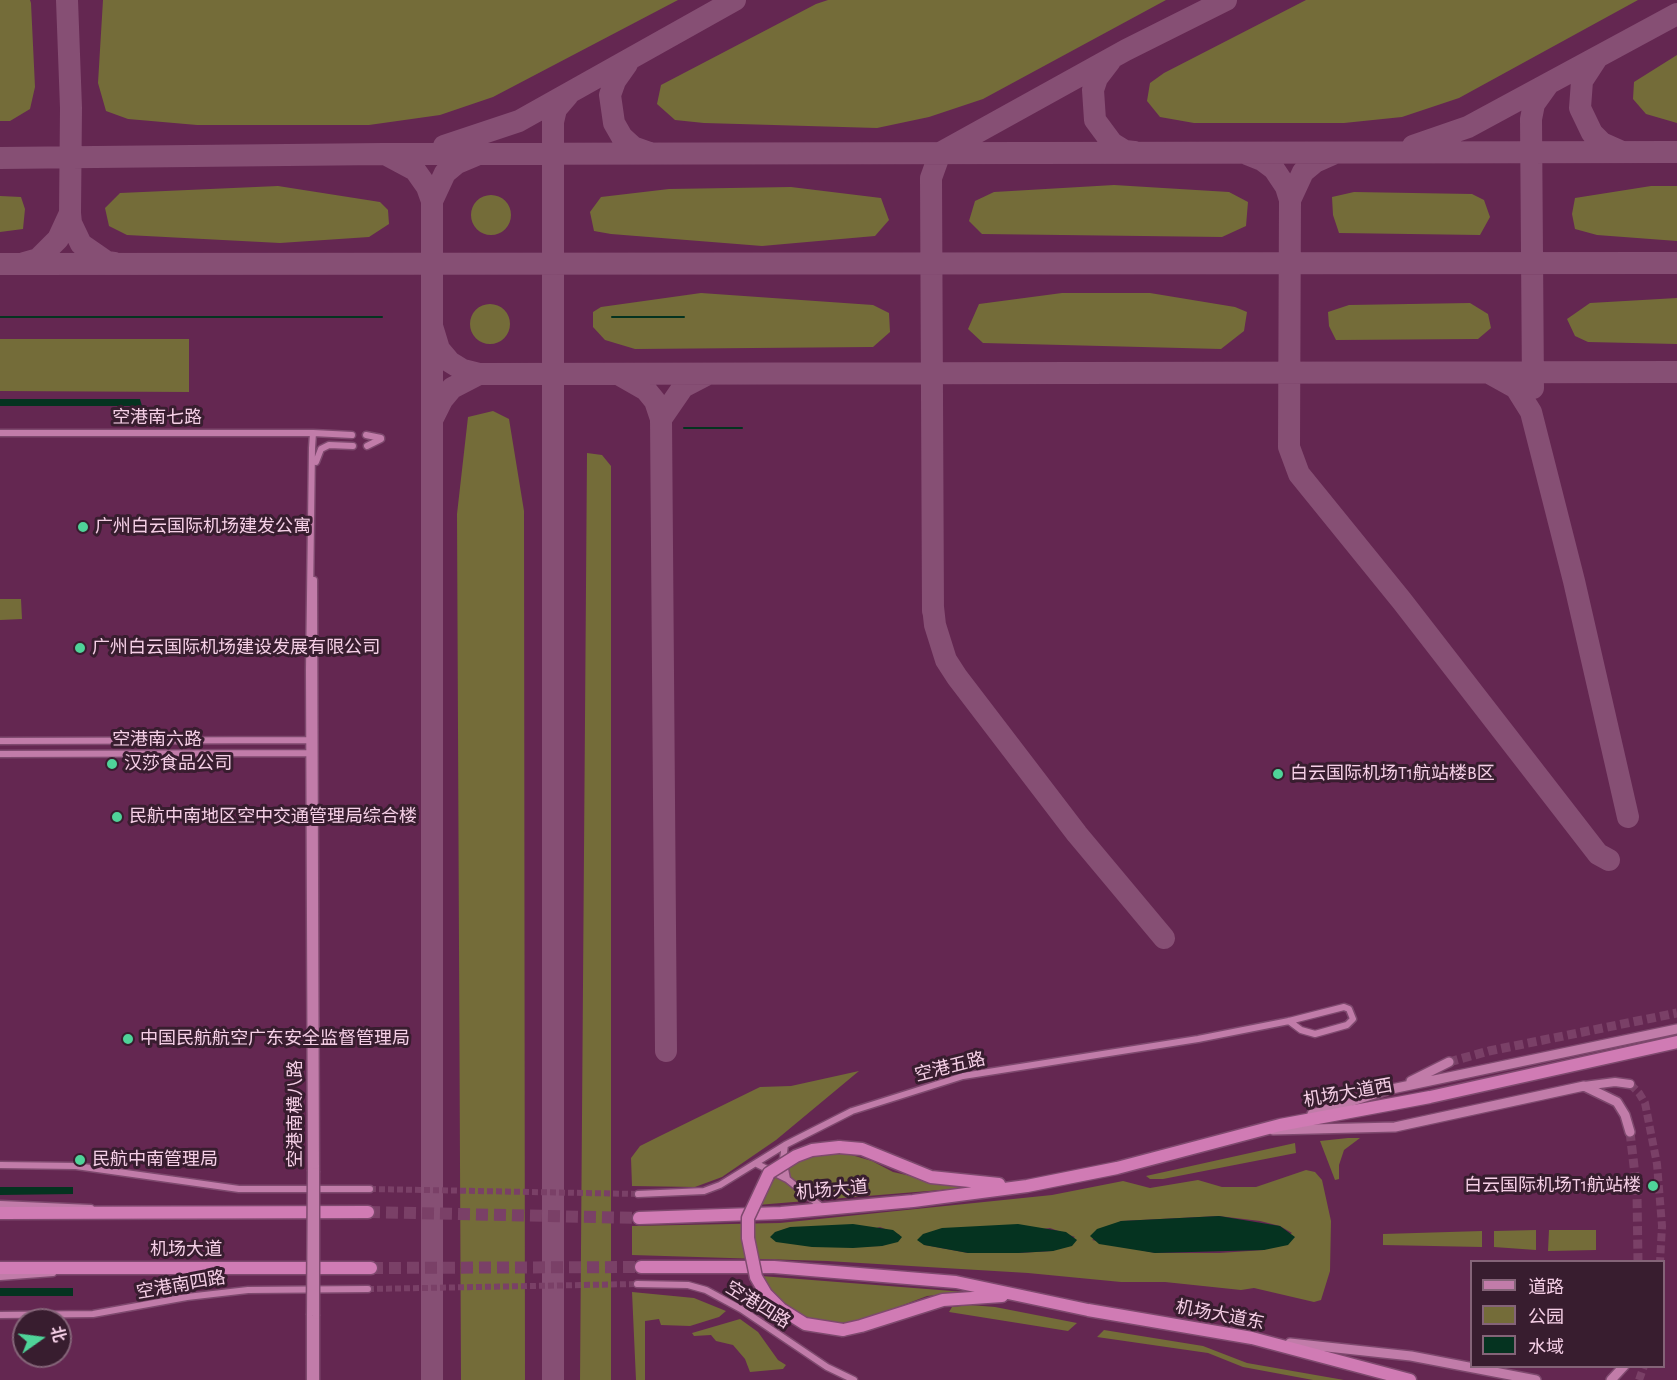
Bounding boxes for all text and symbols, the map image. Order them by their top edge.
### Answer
street label: 空港南七路 [112,407,202,429]
place label: 广州白云国际机场建发公寓 [95,516,311,538]
marker: 广州白云国际机场建发公寓 [76,520,90,534]
place label: 广州白云国际机场建设发展有限公司 [92,637,380,659]
marker: 广州白云国际机场建设发展有限公司 [73,641,87,655]
street label: 空港南六路 [112,729,202,751]
place label: 汉莎食品公司 [124,753,232,775]
marker: 汉莎食品公司 [105,757,119,771]
place label: 白云国际机场T1航站楼B区 [1290,763,1495,785]
marker: 白云国际机场T1航站楼B区 [1271,767,1285,781]
place label: 民航中南地区空中交通管理局综合楼 [129,806,417,828]
marker: 民航中南地区空中交通管理局综合楼 [110,810,124,824]
place label: 中国民航航空广东安全监督管理局 [140,1028,410,1050]
marker: 中国民航航空广东安全监督管理局 [121,1032,135,1046]
street label: 空港五路 [912,1048,988,1086]
street label: 空港南横八路 [285,1060,307,1168]
street label: 机场大道西 [1302,1075,1394,1111]
place label: 民航中南管理局 [92,1149,218,1171]
marker: 民航中南管理局 [73,1153,87,1167]
place label: 白云国际机场T1航站楼 [1464,1175,1641,1197]
street label: 机场大道 [795,1176,869,1204]
marker: 白云国际机场T1航站楼 [1646,1179,1660,1193]
street label: 机场大道 [150,1239,222,1261]
legend [1470,1260,1665,1368]
street label: 空港南四路 [135,1267,227,1303]
street label: 空港四路 [722,1277,794,1333]
text: 道路 [1528,1279,1564,1297]
street label: 机场大道东 [1174,1296,1266,1334]
north arrow [12,1308,72,1368]
text: 公园 [1528,1309,1564,1327]
text: 北 [48,1324,67,1344]
text: 水域 [1528,1339,1564,1357]

